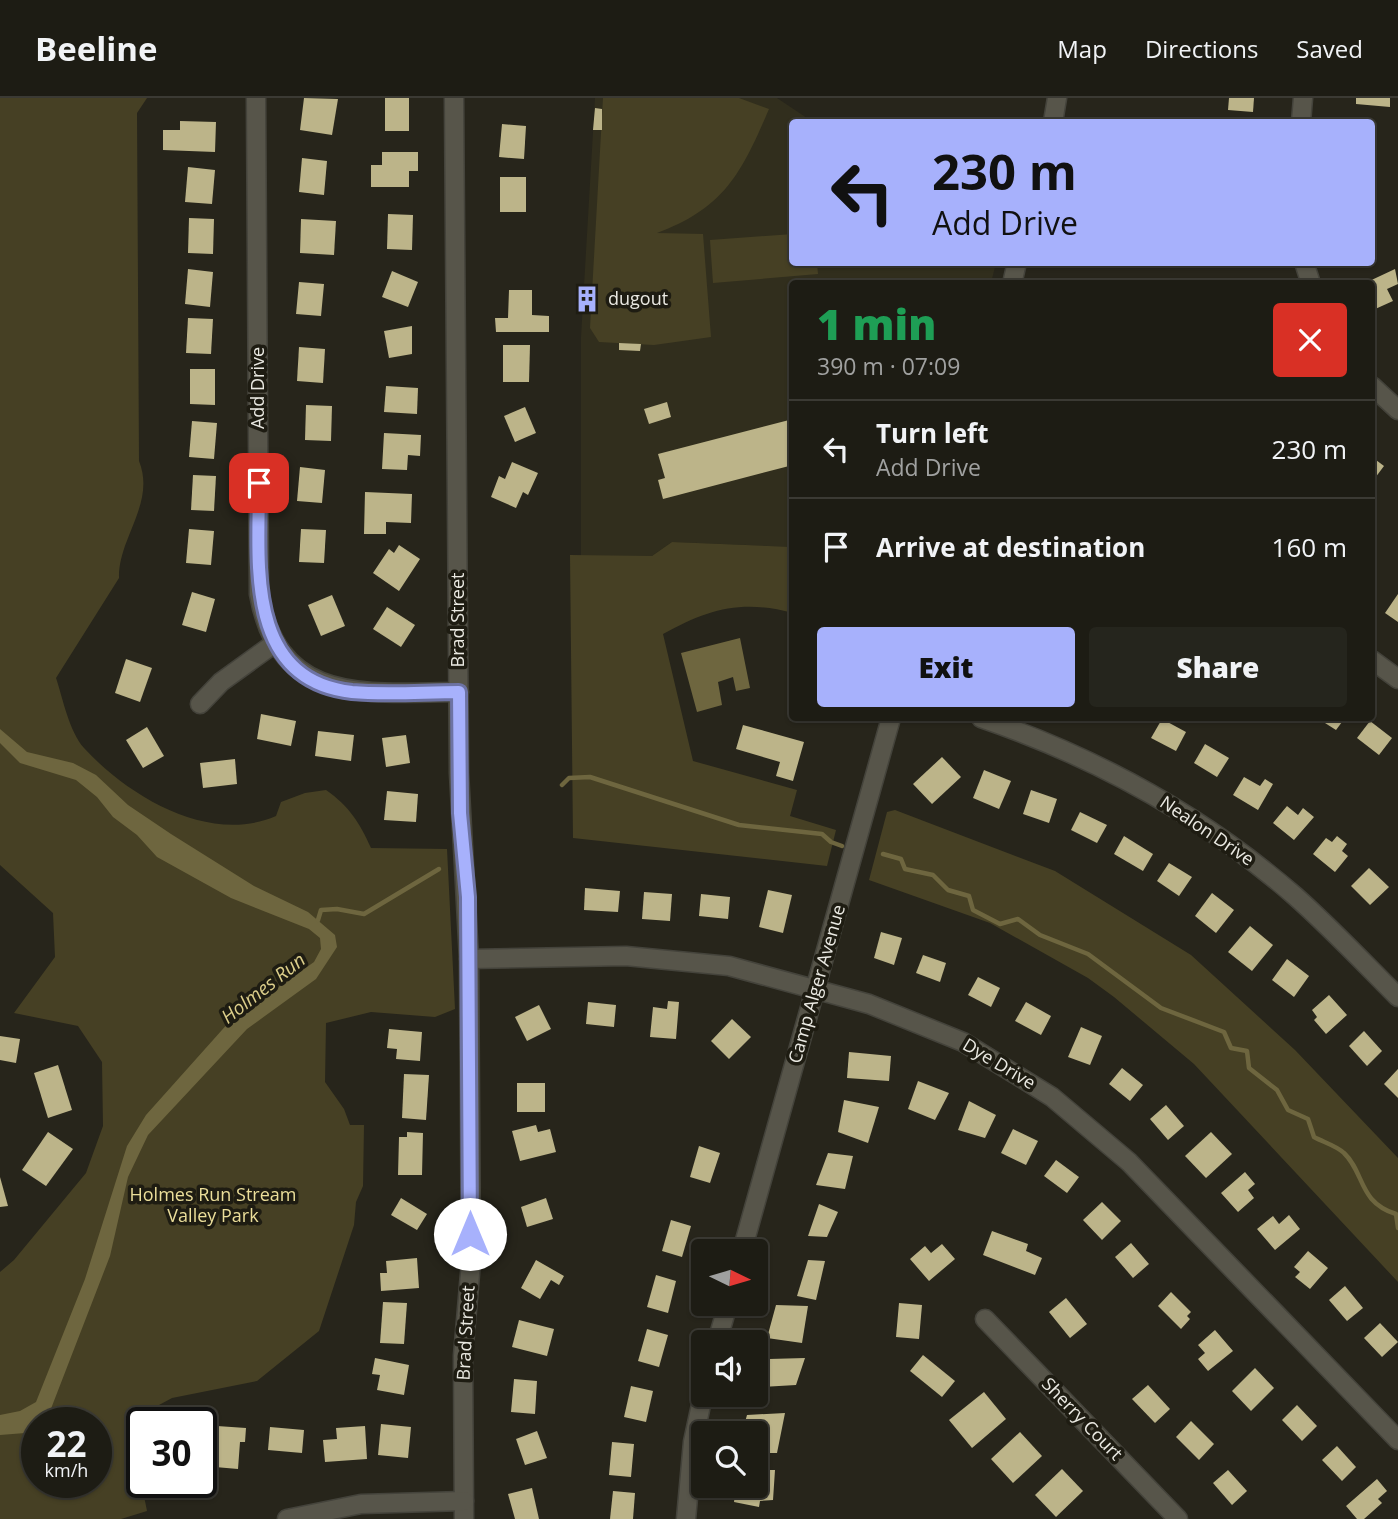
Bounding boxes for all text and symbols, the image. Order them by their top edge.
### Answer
text: Beeline [35,26,158,71]
text: Map [1057,32,1107,65]
text: Directions [1145,32,1258,65]
text: Saved [1296,32,1363,65]
text: 230 m [932,138,1077,204]
icon: left [817,147,908,238]
text: Add Drive [932,201,1078,244]
building icon: dugout [572,284,602,314]
place label: dugout [608,286,668,310]
text: 1 min [817,295,936,352]
button: close [1273,303,1347,377]
street label: Add Drive [245,347,269,429]
text: 390 m · 07:09 [817,350,960,382]
text: Turn left [876,415,988,451]
icon: left [817,430,855,468]
text: 230 m [1272,431,1347,467]
text: Add Drive [876,451,981,483]
pin [229,453,289,513]
icon: arrive [240,464,278,502]
icon: arrive [817,528,855,566]
text: Arrive at destination [876,529,1145,565]
text: 160 m [1272,529,1347,565]
street label: Brad Street [445,573,469,667]
button: Exit [817,627,1075,707]
button: Share [1089,627,1347,707]
street label: Nealon Drive [1156,790,1259,871]
street label: Camp Alger Avenue [782,901,850,1066]
water label: Holmes Run [215,947,311,1029]
street label: Dye Drive [959,1032,1040,1094]
park label: Holmes Run Stream Valley Park [130,1182,296,1227]
position arrow [433,1197,507,1271]
north arrow [691,1239,768,1316]
map controls [691,1239,768,1498]
street label: Brad Street [451,1285,479,1381]
button: sound [691,1330,768,1407]
street label: Sherry Court [1037,1372,1128,1465]
speed limit sign: 30 [126,1407,217,1498]
text: 22 [46,1420,87,1467]
button: search [691,1421,768,1498]
text: km/h [45,1458,88,1482]

